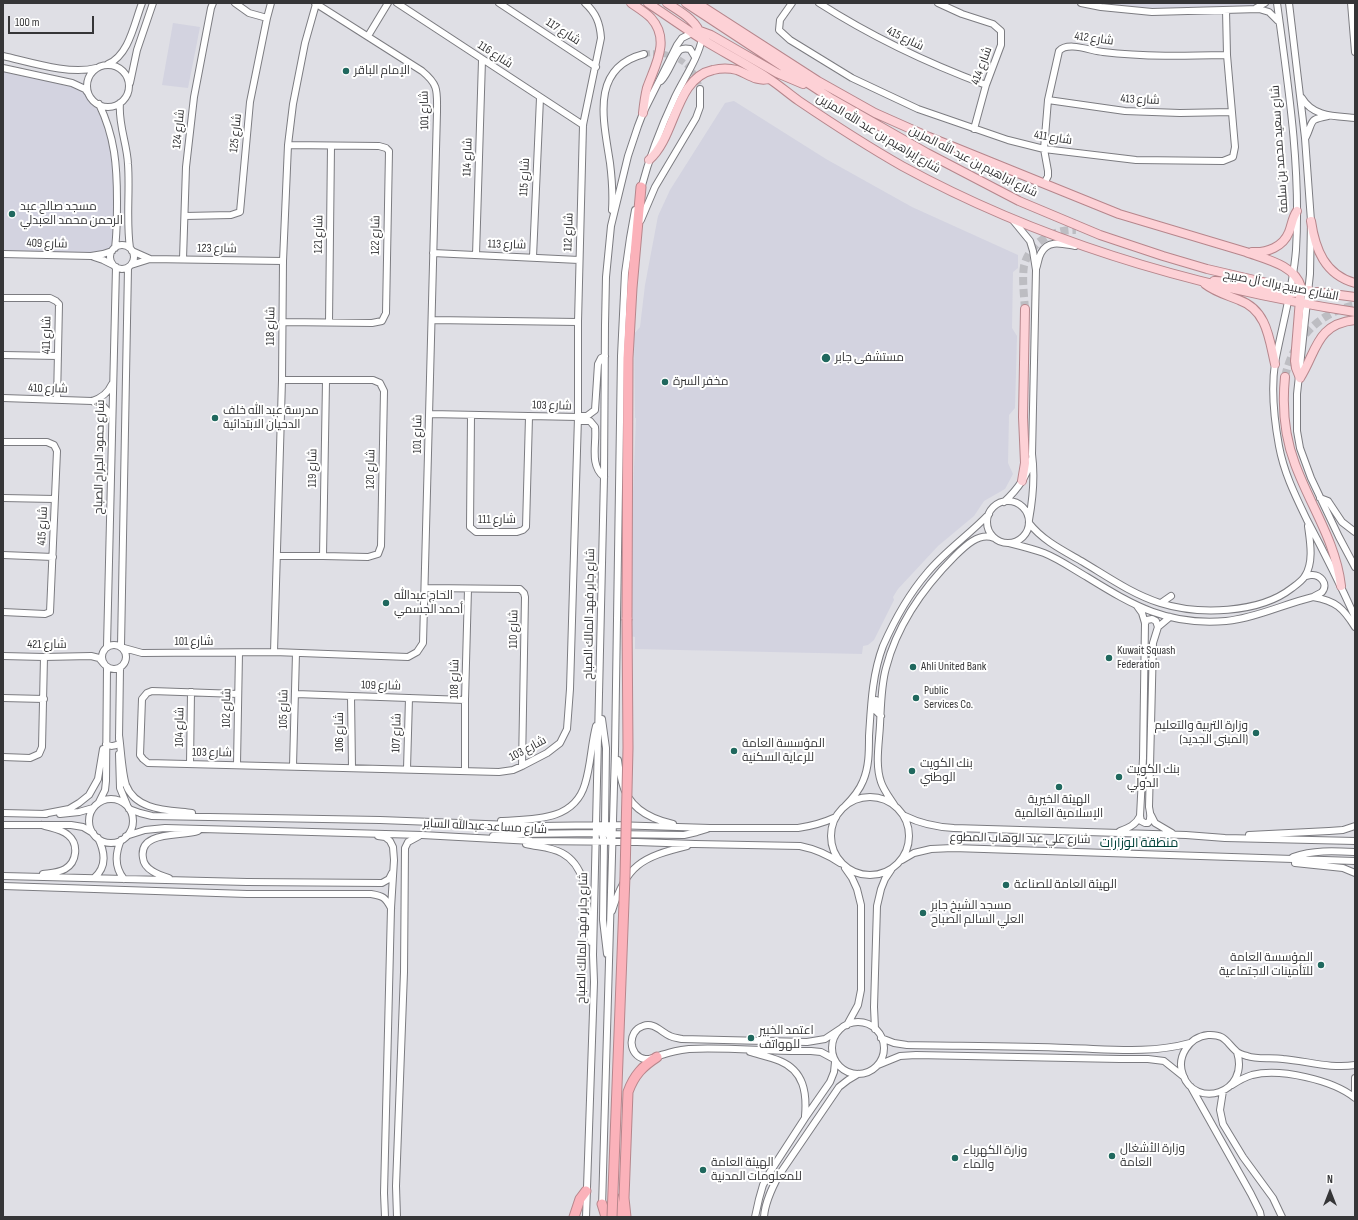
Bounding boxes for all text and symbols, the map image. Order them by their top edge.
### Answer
scale bar [10,8,96,34]
text: 100 m [15,15,40,30]
street label: شارع 117 [543,16,583,48]
street label: شارع 415 [884,24,926,54]
street label: شارع 412 [1073,29,1115,49]
street label: شارع 116 [475,38,515,72]
street label: شارع 414 [968,45,996,87]
place label: الإمام الباقر [354,64,410,78]
marker: الإمام الباقر [341,66,351,76]
street label: شارع سعيد محمد بن سلمة [1268,85,1292,213]
street label: شارع 101 [417,90,433,130]
street label: شارع إبراهيم بن عبد الله المزين [813,91,943,177]
street label: شارع 413 [1120,92,1160,108]
street label: شارع 124 [170,109,188,149]
street label: شارع 125 [227,113,245,153]
street label: شارع ابراهيم بن عبد الله المزين [906,123,1040,201]
street label: شارع 411 [1033,128,1073,148]
street label: شارع 114 [460,137,476,177]
street label: شارع 115 [517,157,533,197]
place label: مسجد صالح عبد الرحمن محمد العبدلي [20,200,123,228]
marker: مسجد صالح عبد الرحمن محمد العبدلي [7,209,17,219]
street label: شارع 112 [561,212,577,252]
street label: شارع 121 [311,215,327,253]
street label: شارع 122 [368,215,384,255]
street label: شارع 409 [26,236,68,252]
street label: شارع 113 [487,237,527,253]
street label: شارع 123 [197,241,237,257]
street label: الشارع صبيح براك آل صبيح [1222,268,1340,304]
street label: شارع 118 [263,306,279,346]
street label: شارع 411 [39,316,55,354]
place label: مستشفى جابر [835,351,904,365]
marker: مستشفى جابر [820,352,832,364]
place label: مخفر السرة [673,375,728,389]
marker: مخفر السرة [660,377,670,387]
street label: شارع 410 [28,381,68,397]
street label: شارع 103 [532,398,572,414]
street label: شارع حمود الجراح الصباح [92,399,108,515]
place label: مدرسة عبد الله خلف الدحيان الابتدائية [223,404,319,432]
marker: مدرسة عبد الله خلف الدحيان الابتدائية [210,413,220,423]
street label: شارع 101 [410,414,426,454]
street label: شارع 119 [305,448,321,488]
street label: شارع 120 [363,449,379,489]
street label: شارع 415 [35,506,51,546]
street label: شارع 111 [478,513,516,527]
street label: شارع جابر فهد المالك الصباح [582,548,598,680]
place label: الحاج عبدالله أحمد الجسمي [394,589,463,617]
marker: الحاج عبدالله أحمد الجسمي [381,598,391,608]
street label: شارع 110 [506,609,522,649]
street label: شارع 101 [175,635,213,649]
street label: شارع 421 [27,638,67,652]
place label: Kuwait Squash Federation [1117,644,1175,672]
marker: Kuwait Squash Federation [1104,653,1114,663]
street label: شارع 108 [447,659,463,699]
place label: Ahli United Bank [921,660,986,674]
marker: Ahli United Bank [908,662,918,672]
street label: شارع 109 [361,678,401,694]
place label: Public Services Co. [924,684,973,712]
street label: شارع 102 [219,688,235,728]
street label: شارع 105 [276,689,292,729]
marker: Public Services Co. [911,693,921,703]
street label: شارع 104 [172,707,188,747]
street label: شارع 106 [333,712,347,752]
street label: شارع 107 [389,713,405,753]
place label: وزارة التربية والتعليم (المبنى الجديد) [1154,719,1248,747]
marker: وزارة التربية والتعليم (المبنى الجديد) [1251,728,1261,738]
street label: شارع 103 [507,733,549,765]
place label: المؤسسة العامة للرعاية السكنية [742,737,825,765]
street label: شارع 103 [192,745,232,761]
marker: المؤسسة العامة للرعاية السكنية [729,746,739,756]
place label: بنك الكويت الوطني [920,757,973,785]
place label: بنك الكويت الدولي [1127,763,1180,791]
marker: بنك الكويت الوطني [907,766,917,776]
marker: بنك الكويت الدولي [1114,772,1124,782]
marker: الهيئة الخيرية الإسلامية العالمية [1054,782,1064,792]
place label: الهيئة الخيرية الإسلامية العالمية [1015,793,1103,821]
street label: شارع مساعد عبدالله الساير [423,817,547,837]
street label: شارع علي عبد الوهاب المطوع [949,831,1091,847]
district label: منطقة الوزارات [1100,836,1178,852]
street label: شارع جابر فهد المالك الصباح [575,872,591,1004]
place label: الهيئة العامة للصناعة [1014,878,1117,892]
marker: الهيئة العامة للصناعة [1001,880,1011,890]
place label: مسجد الشيخ جابر العلي السالم الصباح [931,899,1024,927]
marker: مسجد الشيخ جابر العلي السالم الصباح [918,908,928,918]
place label: المؤسسة العامة للتأمينات الاجتماعية [1219,951,1313,979]
marker: المؤسسة العامة للتأمينات الاجتماعية [1316,960,1326,970]
place label: اعتمد الخبير للهواتف [759,1024,814,1052]
marker: اعتمد الخبير للهواتف [746,1033,756,1043]
place label: وزارة الأشغال العامة [1120,1142,1185,1170]
place label: وزارة الكهرباء والماء [963,1144,1027,1172]
marker: وزارة الأشغال العامة [1107,1151,1117,1161]
marker: وزارة الكهرباء والماء [950,1153,960,1163]
place label: الهيئة العامة للمعلومات المدنية [711,1156,802,1184]
marker: الهيئة العامة للمعلومات المدنية [698,1165,708,1175]
north arrow [1310,1172,1350,1212]
text: N [1327,1173,1333,1186]

